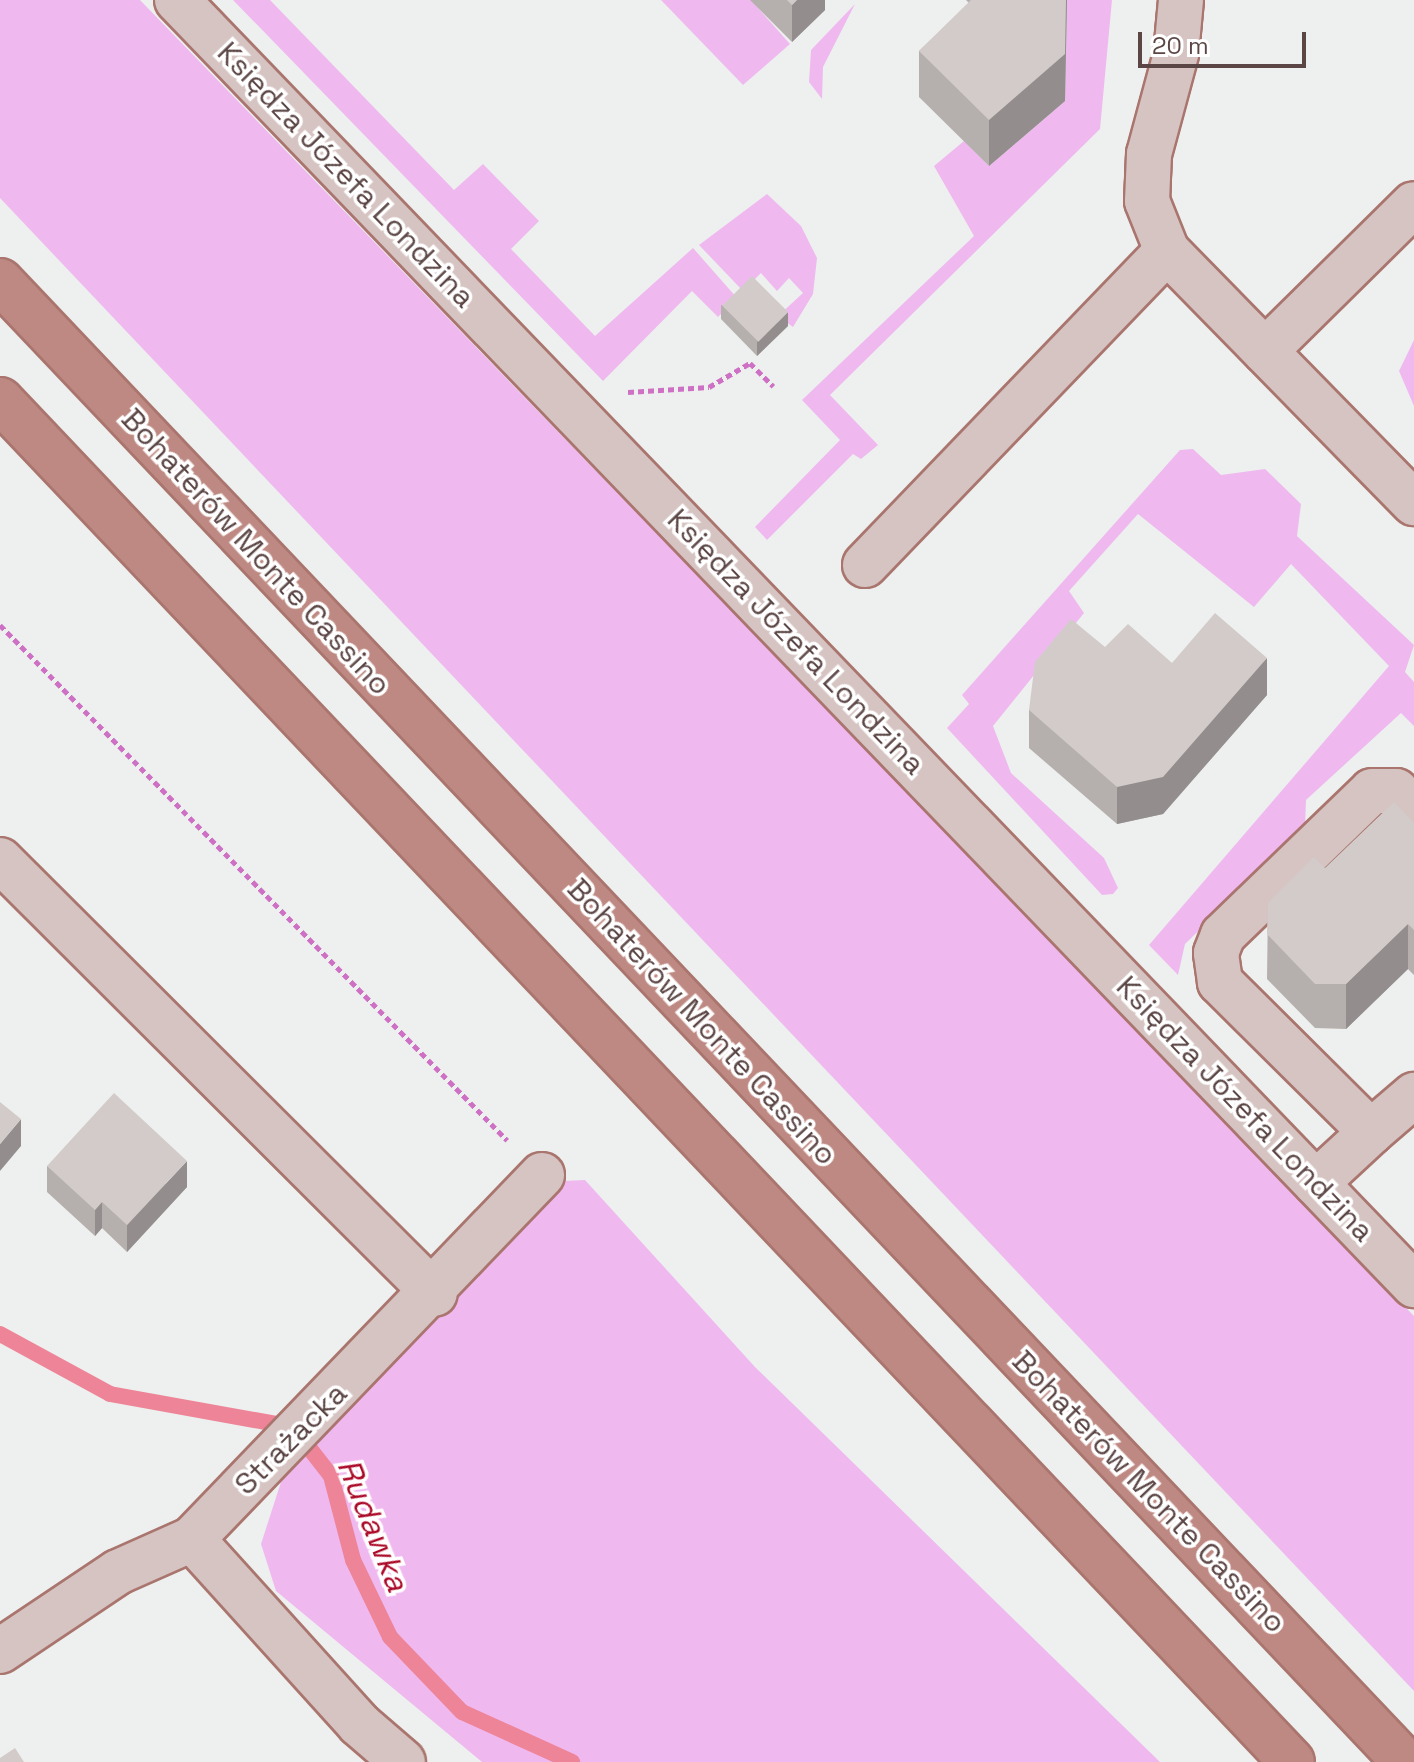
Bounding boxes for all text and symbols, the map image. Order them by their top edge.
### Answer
scale bar [1142,16,1310,66]
text: 20 m [1152,30,1209,61]
street label: Księdza Józefa Londzina [210,35,482,315]
street label: Bohaterów Monte Cassino [114,401,398,703]
street label: Księdza Józefa Londzina [660,502,932,782]
street label: Bohaterów Monte Cassino [560,871,844,1173]
street label: Księdza Józefa Londzina [1109,969,1381,1249]
street label: Bohaterów Monte Cassino [1005,1343,1293,1641]
street label: Strażacka [227,1375,355,1503]
water label: Rudawka [329,1453,417,1597]

